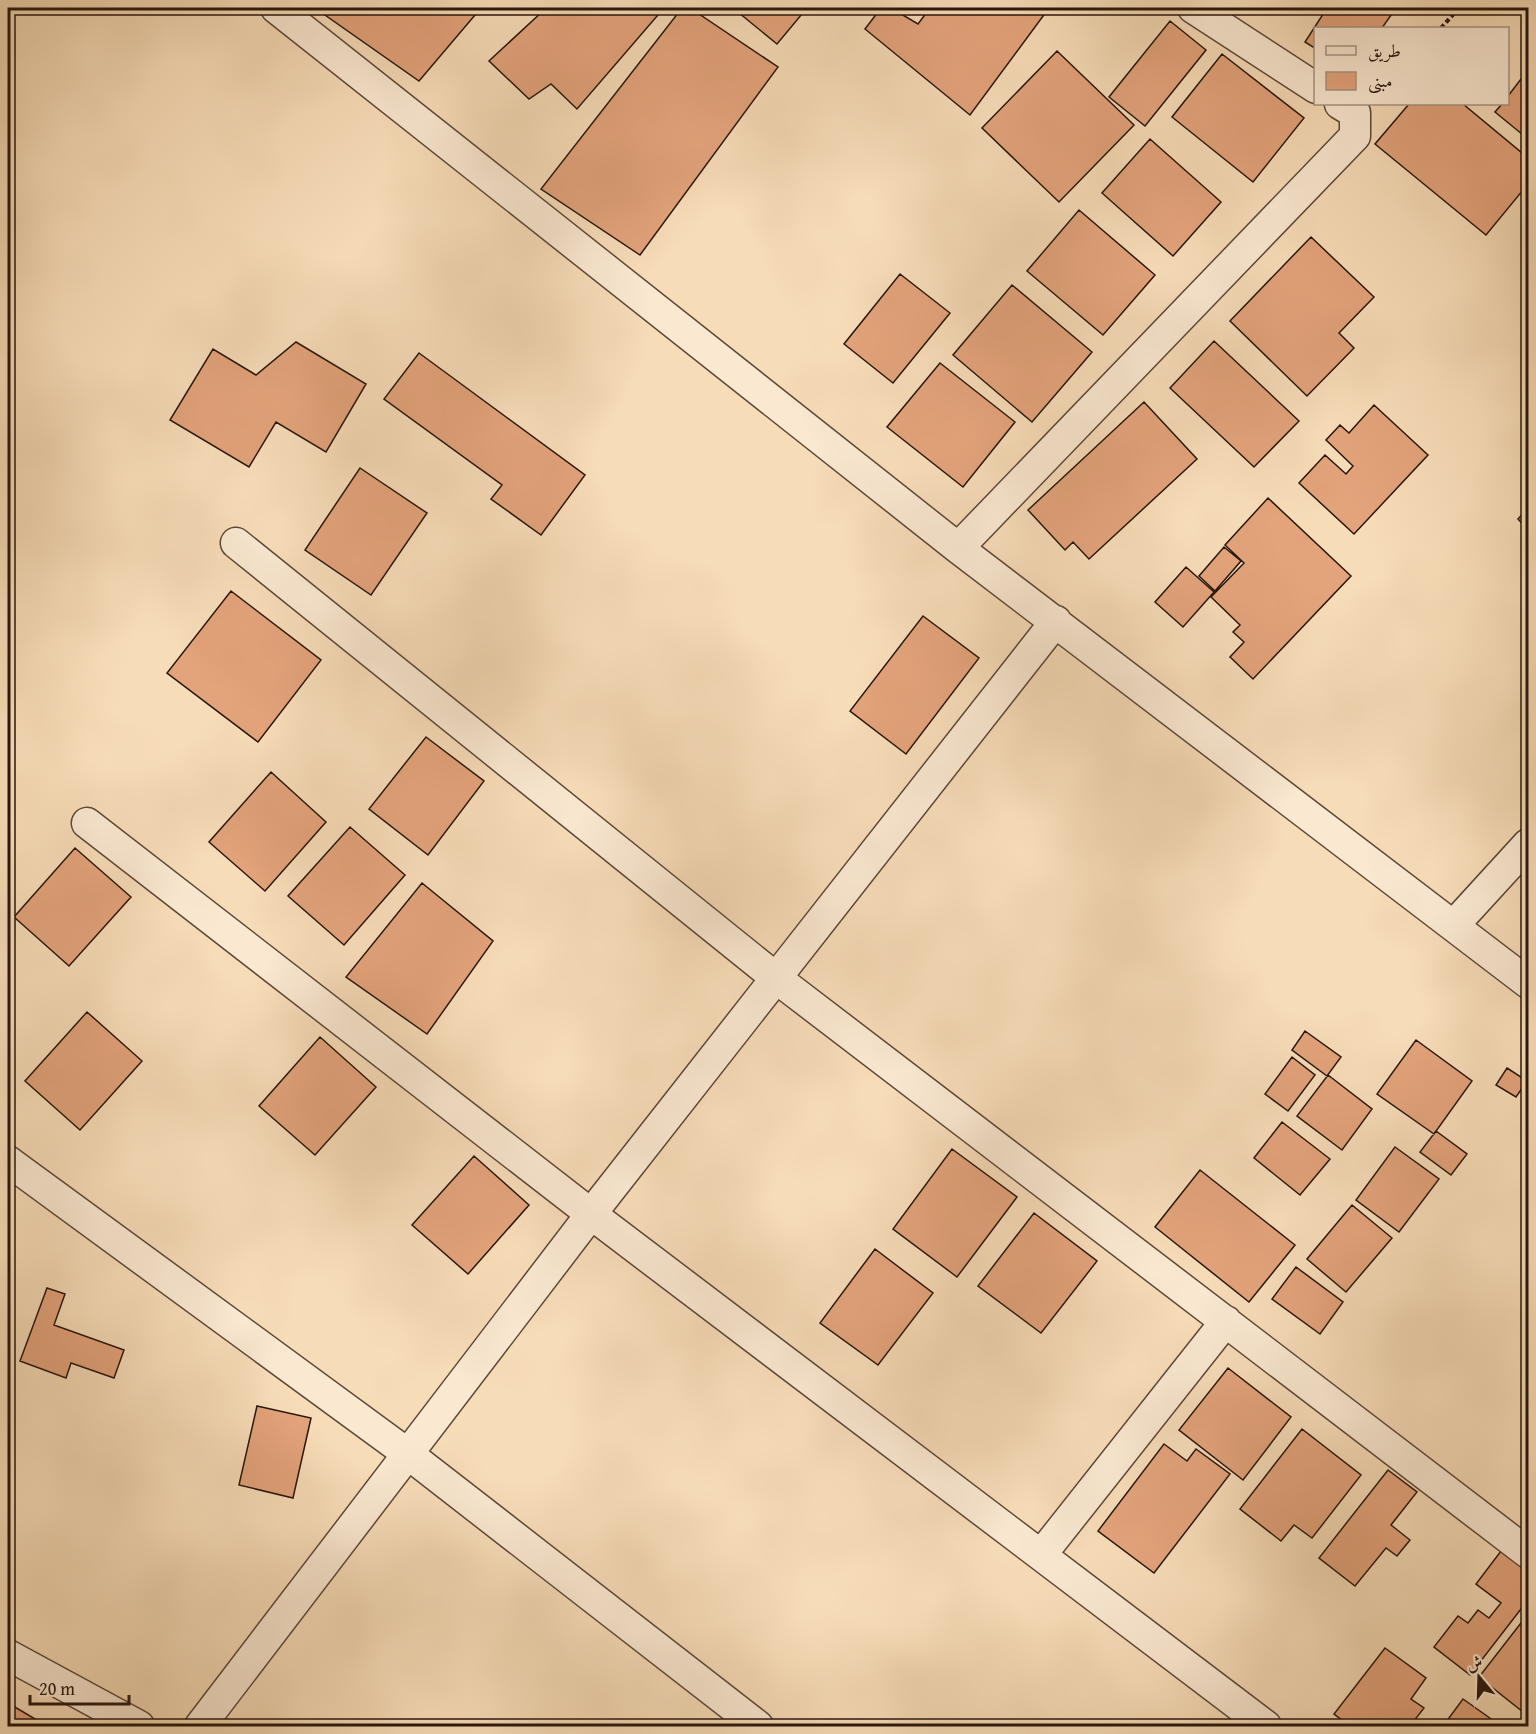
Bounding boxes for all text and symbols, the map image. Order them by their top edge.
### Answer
legend [1314,27,1509,105]
text: طريق [1368,37,1401,64]
text: مبنى [1368,67,1393,94]
north arrow [1449,1647,1509,1707]
text: ش [1463,1649,1486,1677]
scale bar [30,1668,129,1706]
text: 20 m [39,1675,75,1702]

